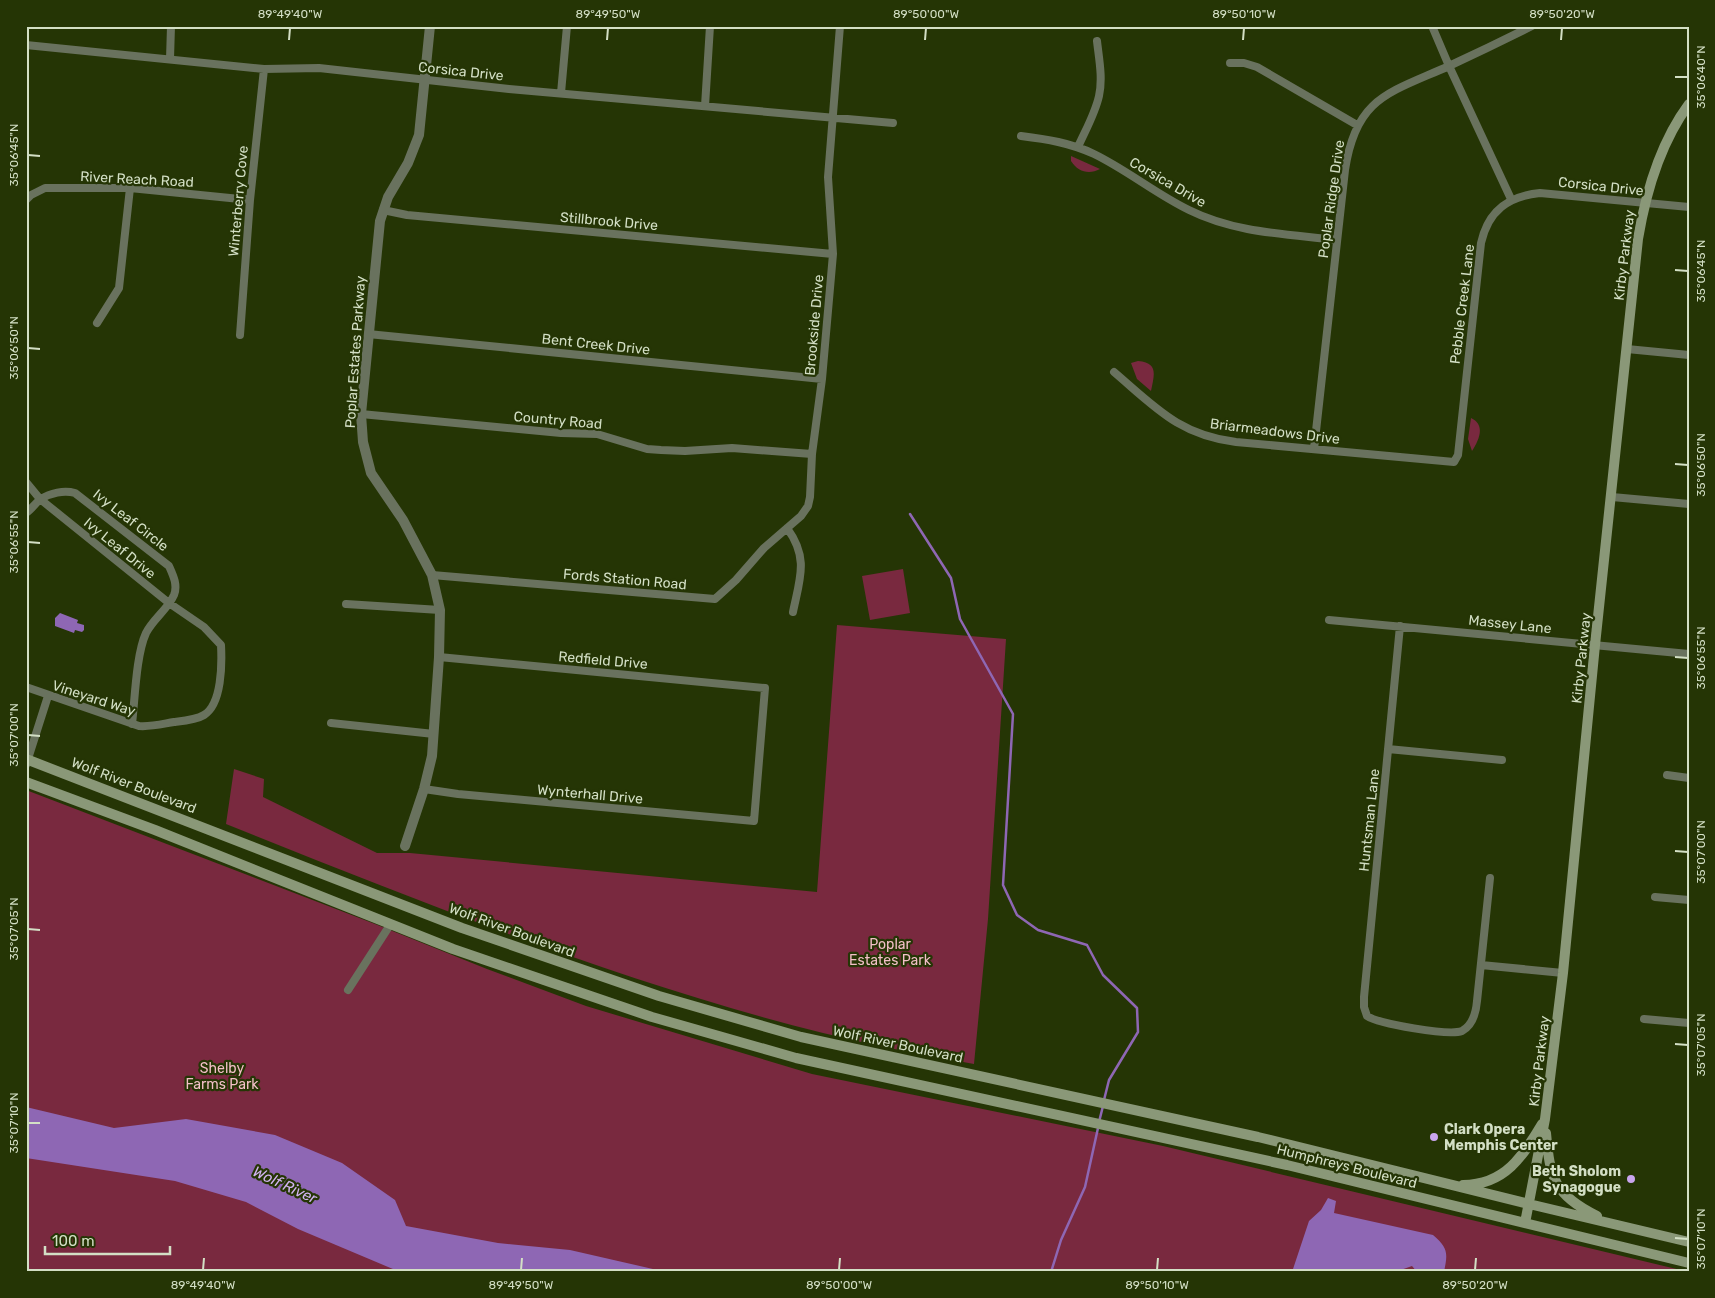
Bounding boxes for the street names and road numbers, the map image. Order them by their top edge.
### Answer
street label: Corsica Drive [417,59,505,84]
street label: Poplar Ridge Drive [1315,139,1348,259]
street label: Winterberry Cove [225,145,252,257]
street label: Corsica Drive [1126,154,1209,211]
street label: River Reach Road [80,168,194,191]
street label: Corsica Drive [1557,174,1645,199]
street label: Kirby Parkway [1610,208,1639,301]
street label: Stillbrook Drive [559,209,659,234]
street label: Pebble Creek Lane [1447,243,1478,365]
street label: Brookside Drive [802,274,827,376]
street label: Poplar Estates Parkway [342,275,369,429]
street label: Bent Creek Drive [541,330,651,359]
street label: Country Road [513,408,603,433]
street label: Briarmeadows Drive [1209,415,1341,448]
street label: Ivy Leaf Circle [90,486,172,555]
street label: Ivy Leaf Drive [80,514,159,583]
street label: Fords Station Road [562,566,687,593]
street label: Kirby Parkway [1568,611,1595,704]
street label: Massey Lane [1468,612,1552,637]
street label: Redfield Drive [558,648,648,673]
street label: Vineyard Way [50,677,138,720]
street label: Wolf River Boulevard [69,754,199,817]
street label: Huntsman Lane [1356,768,1383,872]
street label: Wynterhall Drive [536,781,644,808]
street label: Wolf River Boulevard [447,900,577,961]
street label: Kirby Parkway [1525,1014,1554,1107]
street label: Wolf River Boulevard [831,1022,965,1067]
street label: Humphreys Boulevard [1275,1141,1419,1192]

